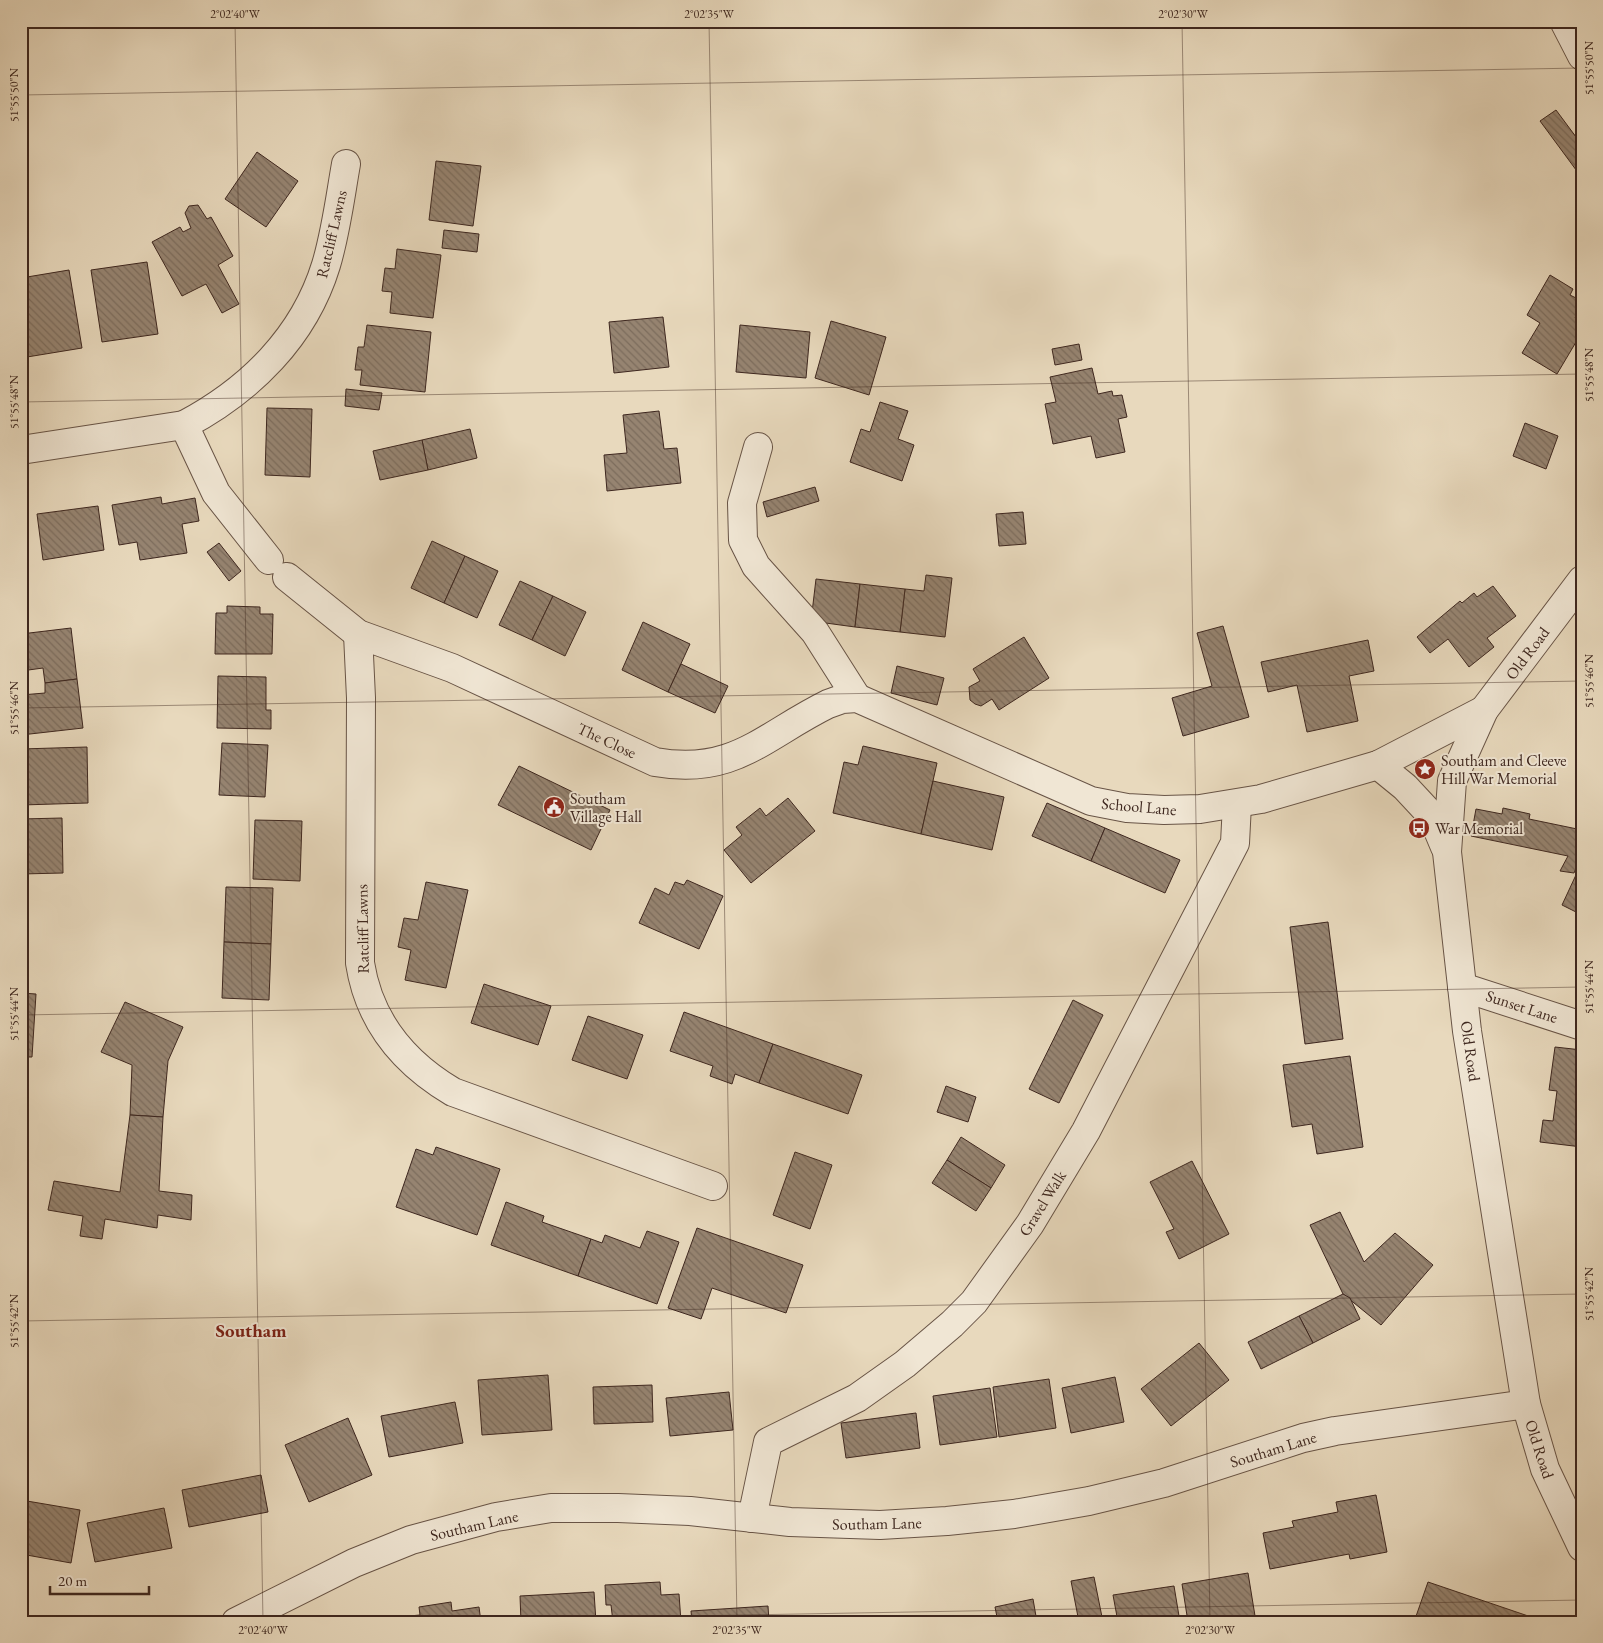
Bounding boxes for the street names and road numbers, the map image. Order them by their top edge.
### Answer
street label: Ratcliff Lawns [311,188,352,280]
street label: Old Road [1501,622,1555,684]
street label: The Close [574,718,640,763]
street label: School Lane [1101,793,1177,820]
street label: Ratcliff Lawns [351,884,374,974]
street label: Sunset Lane [1483,985,1560,1028]
street label: Old Road [1456,1019,1485,1084]
street label: Gravel Walk [1014,1166,1071,1240]
street label: Old Road [1520,1417,1559,1482]
street label: Southam Lane [1227,1426,1319,1473]
street label: Southam Lane [428,1505,520,1546]
street label: Southam Lane [832,1512,922,1535]

